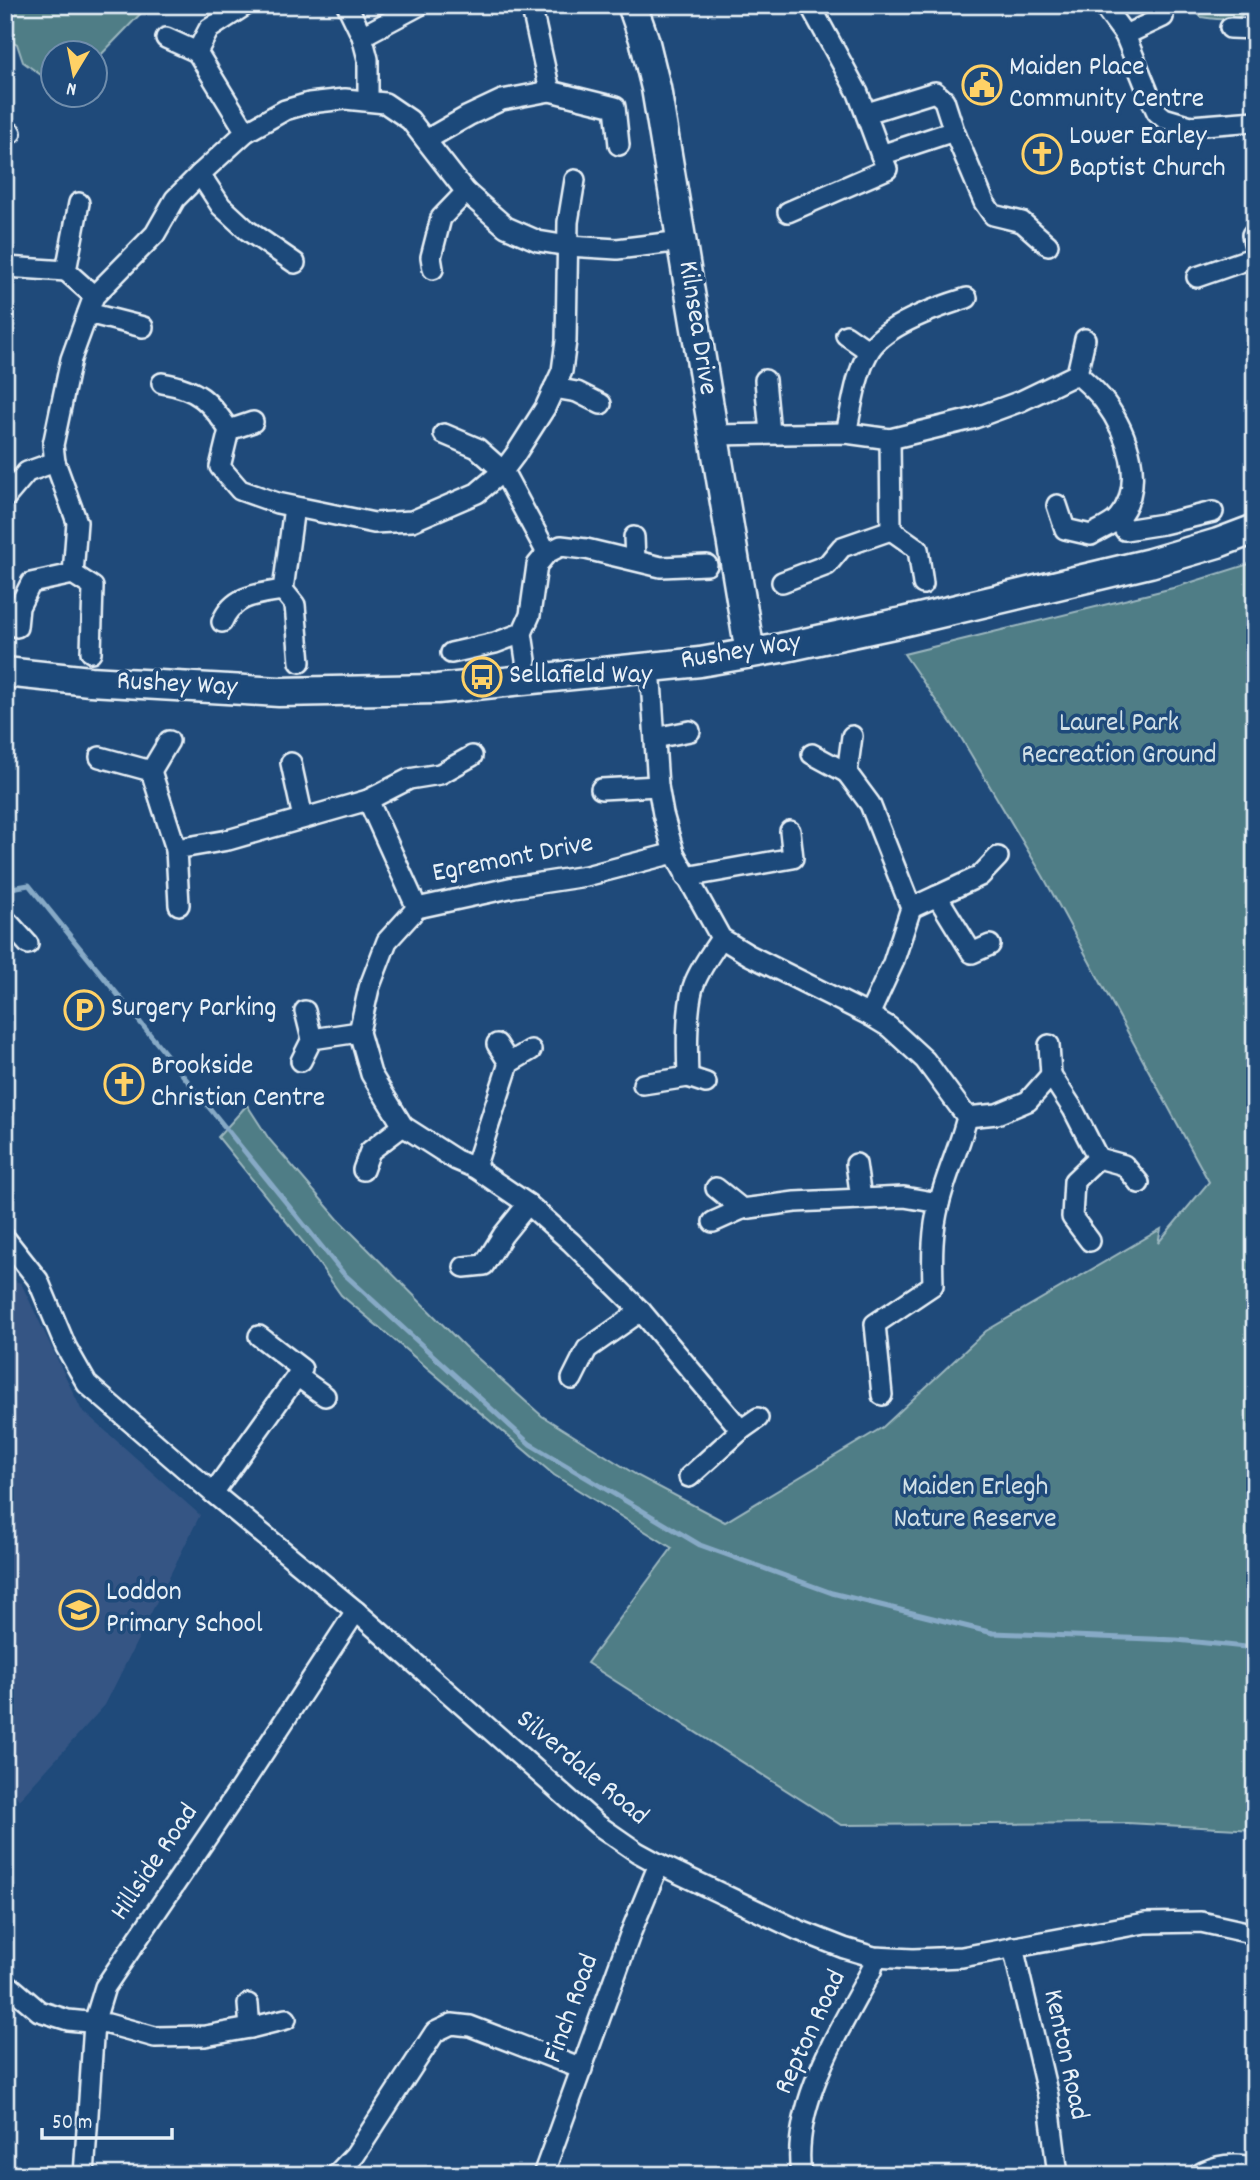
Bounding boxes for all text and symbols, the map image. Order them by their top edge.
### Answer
north arrow [38,38,108,108]
place label: Maiden Place Community Centre [1009,49,1204,121]
public building icon: Maiden Place Community Centre [961,64,1003,106]
text: N [65,73,79,101]
place label: Lower Earley Baptist Church [1069,118,1226,190]
church icon: Lower Earley Baptist Church [1021,133,1063,175]
street label: Kilnsea Drive [666,258,726,398]
street label: Rushey Way [678,624,804,682]
bus stop icon: Sellafield Way [461,656,503,698]
place label: Sellafield Way [509,657,653,697]
street label: Rushey Way [116,663,239,709]
park label: Laurel Park Recreation Ground [1021,705,1217,777]
street label: Egremont Drive [429,825,597,895]
parking icon: Surgery Parking [63,989,105,1031]
place label: Surgery Parking [111,990,277,1030]
place label: Brookside Christian Centre [151,1048,325,1120]
church icon: Brookside Christian Centre [103,1063,145,1105]
park label: Maiden Erlegh Nature Reserve [894,1469,1056,1541]
place label: Loddon Primary School [106,1574,263,1646]
school or university icon: Loddon Primary School [58,1589,100,1631]
street label: Silverdale Road [506,1701,656,1837]
street label: Hillside Road [102,1796,210,1930]
street label: Finch Road [535,1949,611,2069]
street label: Repton Road [766,1964,858,2102]
street label: Kenton Road [1031,1986,1097,2124]
scale bar [42,2096,172,2140]
text: 50 m [52,2109,92,2139]

